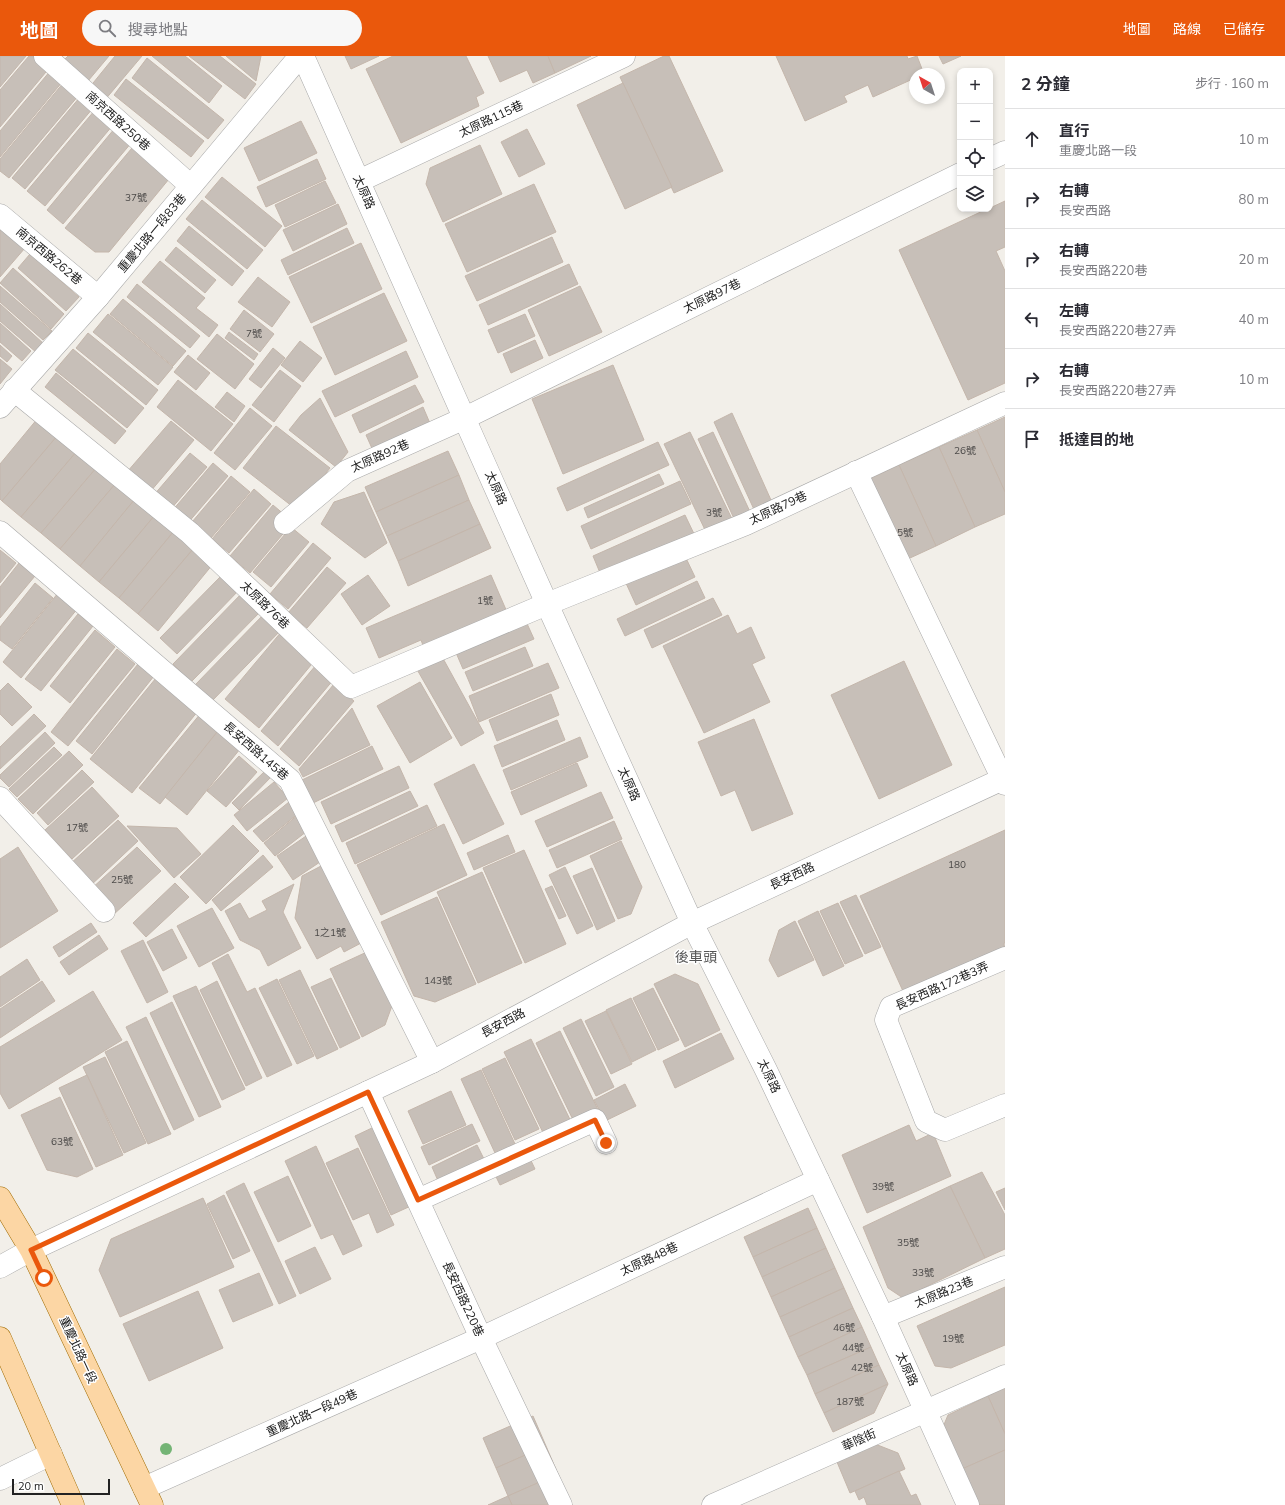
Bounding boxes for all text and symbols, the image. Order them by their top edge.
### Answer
search box [82,10,362,46]
icon: search [96,17,118,39]
text: 地圖 [20,18,58,42]
text: 搜尋地點 [128,20,188,39]
text: 地圖 [1123,20,1151,38]
text: 路線 [1173,20,1201,38]
text: 已儲存 [1223,20,1265,38]
north arrow [909,68,945,104]
map controls [957,68,993,212]
button: + [957,68,993,104]
text: 2 分鐘 [1021,73,1070,94]
text: 步行 · 160 m [1195,75,1269,91]
street label: 南京西路250巷 [83,88,154,154]
street label: 太原路115巷 [456,97,526,140]
button: − [957,104,993,140]
text: 直行 [1059,121,1089,140]
icon: ahead [1021,128,1043,150]
text: 10 m [1239,131,1269,147]
button: locate [957,140,993,176]
text: 重慶北路一段 [1059,142,1137,158]
street label: 太原路 [350,172,379,211]
button: layers [957,176,993,212]
text: 右轉 [1059,181,1089,200]
icon: right [1021,188,1043,210]
street label: 重慶北路一段83巷 [114,190,189,275]
house number: 37號 [125,191,147,204]
text: 80 m [1239,191,1269,207]
text: 長安西路 [1059,202,1111,218]
street label: 南京西路262巷 [13,224,85,288]
text: 右轉 [1059,241,1089,260]
icon: right [1021,248,1043,270]
text: 20 m [1239,251,1269,267]
text: 長安西路220巷 [1059,262,1147,278]
street label: 太原路97巷 [680,275,743,316]
text: 左轉 [1059,301,1089,320]
icon: left [1021,308,1043,330]
text: 40 m [1239,311,1269,327]
text: 長安西路220巷27弄 [1059,322,1176,338]
house number: 7號 [246,327,262,340]
text: 右轉 [1059,361,1089,380]
icon: right [1021,368,1043,390]
text: 10 m [1239,371,1269,387]
text: 長安西路220巷27弄 [1059,382,1176,398]
icon: arrive [1021,428,1043,450]
text: 抵達目的地 [1059,430,1134,449]
street label: 太原路92巷 [348,436,411,475]
house number: 26號 [954,444,976,457]
street label: 太原路 [482,468,511,507]
street label: 太原路79巷 [746,488,809,528]
house number: 3號 [706,506,722,519]
house number: 5號 [897,526,913,539]
street label: 太原路76巷 [238,578,293,632]
house number: 1號 [477,594,493,607]
street label: 長安西路145巷 [221,718,292,783]
street label: 太原路 [615,764,644,803]
house number: 17號 [66,821,88,834]
house number: 180 [948,858,966,871]
street label: 長安西路 [767,859,817,892]
house number: 25號 [111,873,133,886]
house number: 1之1號 [314,926,346,939]
district label: 後車頭 [675,948,717,966]
street label: 長安西路172巷3弄 [893,958,991,1013]
house number: 143號 [424,974,452,987]
street label: 長安西路 [478,1005,527,1040]
street label: 太原路 [755,1056,784,1095]
route end [597,1134,615,1152]
house number: 63號 [51,1135,73,1148]
house number: 39號 [872,1180,894,1193]
house number: 35號 [897,1236,919,1249]
street label: 太原路48巷 [617,1239,680,1279]
street label: 長安西路220巷 [439,1259,487,1339]
house number: 33號 [912,1266,934,1279]
route start [35,1269,53,1287]
street label: 太原路23巷 [912,1273,976,1310]
street label: 重慶北路一段 [56,1314,100,1386]
house number: 46號 [833,1321,855,1334]
house number: 19號 [942,1332,964,1345]
house number: 44號 [842,1341,864,1354]
street label: 太原路 [893,1349,922,1388]
house number: 42號 [851,1361,873,1374]
street label: 重慶北路一段49巷 [264,1386,360,1439]
house number: 187號 [836,1395,864,1408]
street label: 華陰街 [839,1425,878,1454]
scale bar [12,1477,110,1496]
text: 20 m [18,1479,44,1493]

